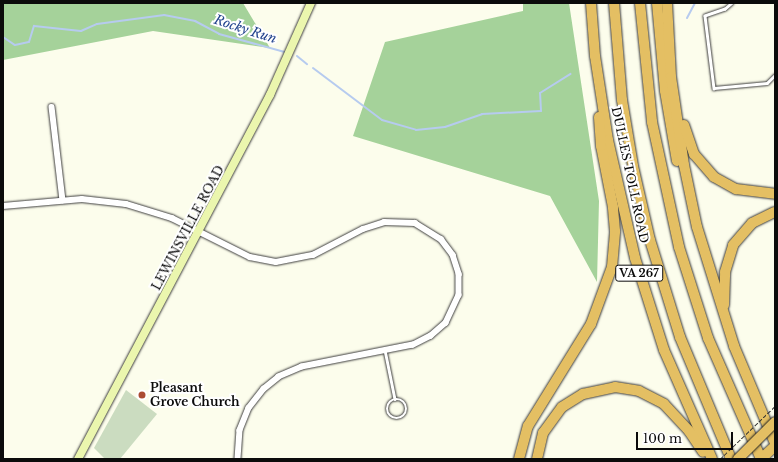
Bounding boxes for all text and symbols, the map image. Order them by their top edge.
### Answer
water label: Rocky Run [212,13,278,47]
street label: DULLES TOLL ROAD [608,105,652,245]
street label: LEWINSVILLE ROAD [149,163,227,293]
road number: VA 267 [615,264,663,282]
place label: Pleasant Grove Church [150,381,240,409]
marker: Pleasant Grove Church [137,390,147,400]
scale bar [638,424,735,450]
text: 100 m [643,431,682,446]

